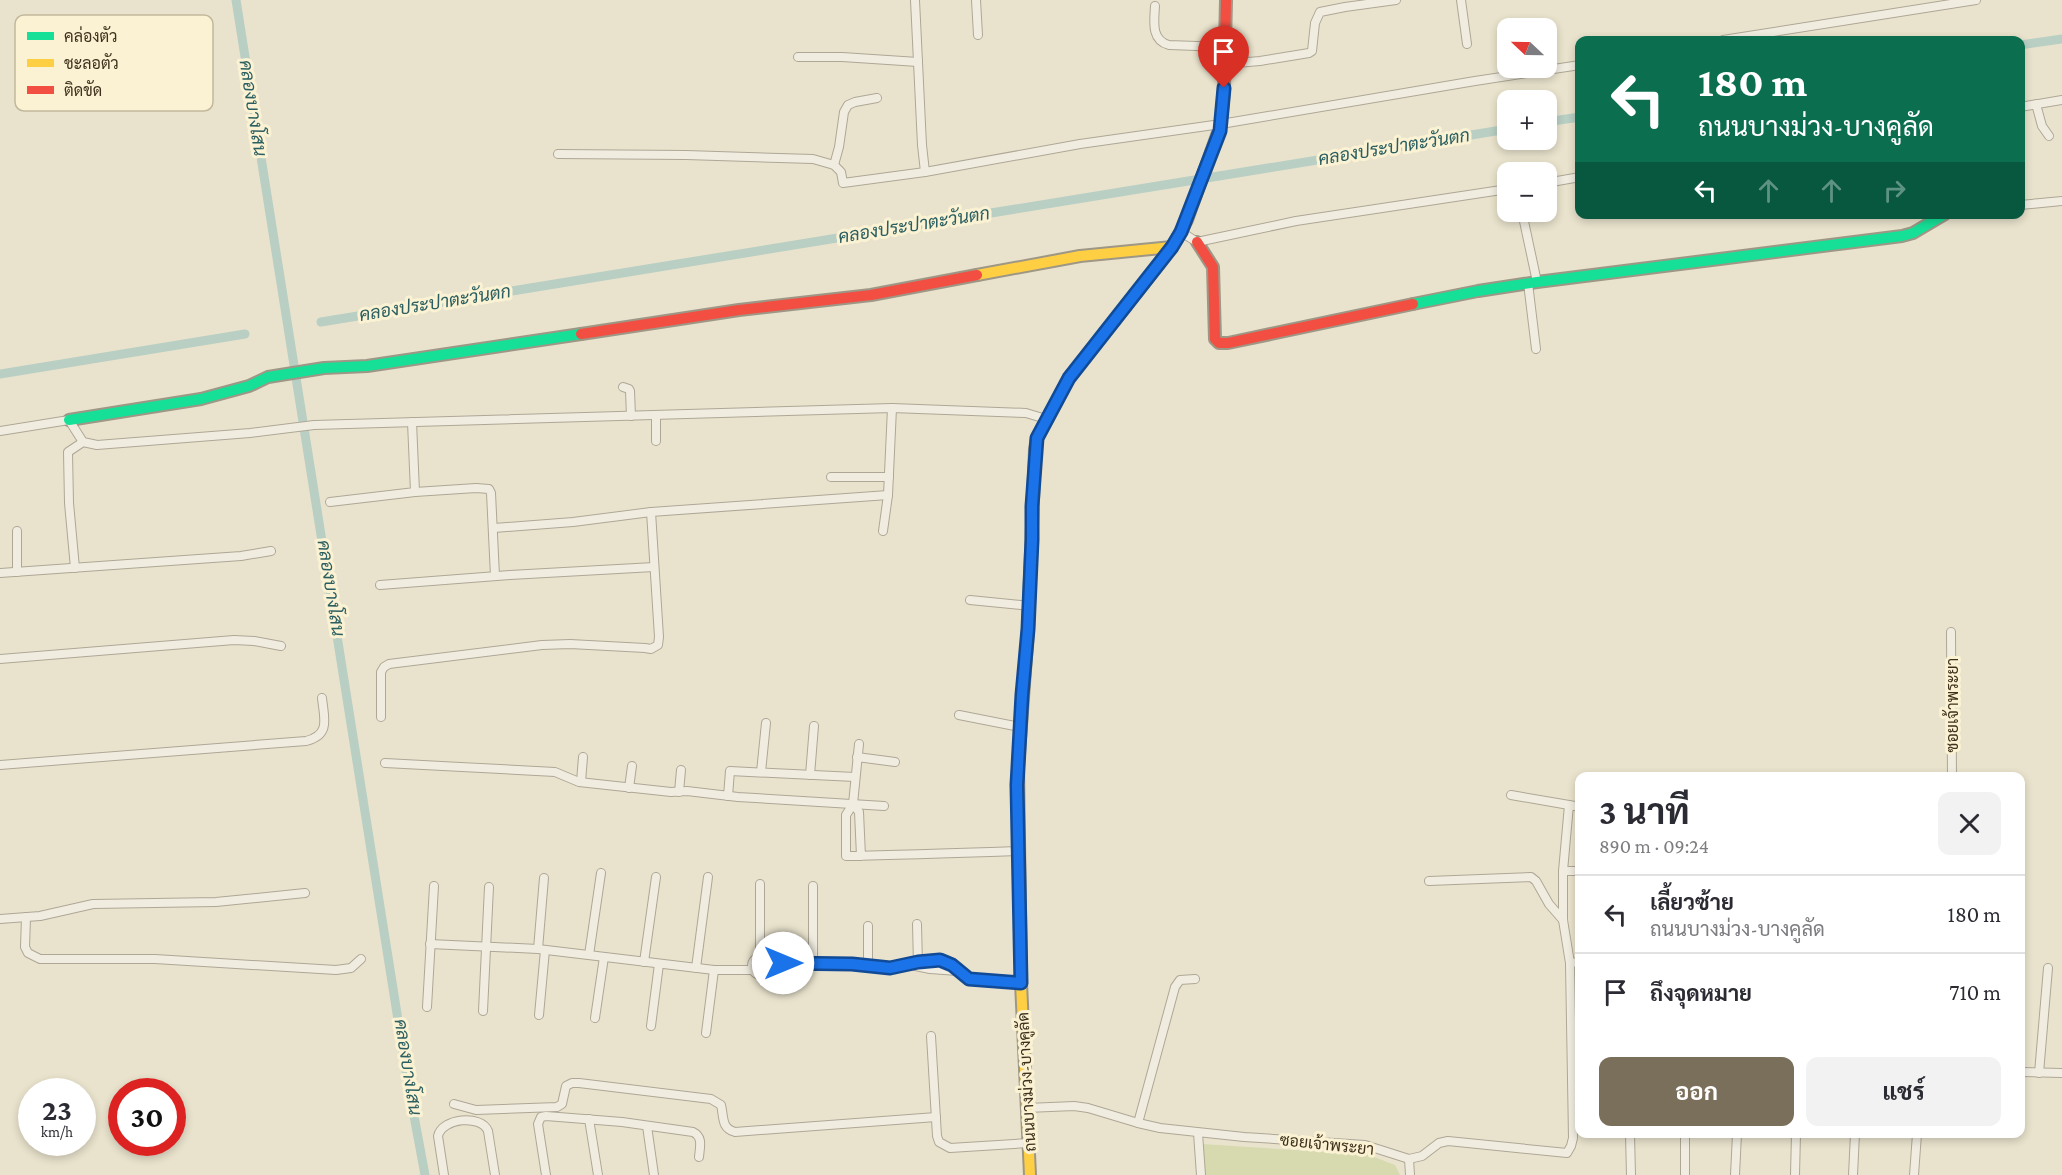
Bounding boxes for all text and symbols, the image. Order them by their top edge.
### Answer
legend [15,15,213,111]
north arrow [1497,18,1557,78]
map controls [1497,18,1557,222]
text: คล่องตัว [64,26,118,45]
pin [1198,26,1249,88]
icon: arrive [1207,35,1240,68]
text: ชะลอตัว [64,53,119,72]
water label: คลองบางโสน [236,58,274,158]
text: 180 m [1698,58,1807,105]
icon: left [1599,60,1677,138]
text: ติดขัด [64,80,102,99]
button: + [1497,90,1557,150]
text: ถนนบางม่วง-บางคูลัด [1698,112,1934,142]
water label: คลองประปาตะวันตก [1317,124,1471,169]
button: − [1497,162,1557,222]
icon: left [1689,174,1722,207]
icon: ahead [1752,174,1785,207]
icon: ahead [1815,174,1848,207]
icon: right [1878,174,1911,207]
water label: คลองประปาตะวันตก [837,202,991,247]
water label: คลองประปาตะวันตก [358,280,512,325]
water label: คลองบางโสน [314,538,352,638]
street label: ซอยเจ้าพระยา [1942,658,1961,752]
text: 3 นาที [1599,792,1690,832]
button: close [1938,792,2001,855]
text: 890 m · 09:24 [1599,835,1709,857]
text: เลี้ยวซ้าย [1650,890,1734,915]
icon: left [1599,898,1632,931]
text: 180 m [1948,902,2001,927]
text: ถนนบางม่วง-บางคูลัด [1650,918,1825,940]
position arrow [751,931,815,995]
icon: arrive [1599,976,1632,1009]
text: 710 m [1949,980,2001,1005]
text: ถึงจุดหมาย [1650,981,1752,1006]
street label: ถนนบางม่วง-บางคูลัด [1012,1012,1042,1152]
water label: คลองบางโสน [391,1017,429,1117]
button: ออก [1599,1057,1794,1126]
button: แชร์ [1806,1057,2001,1126]
speed limit sign: 30 [108,1078,186,1156]
text: 23 [42,1093,72,1126]
text: km/h [41,1124,73,1140]
street label: ซอยเจ้าพระยา [1279,1129,1375,1158]

